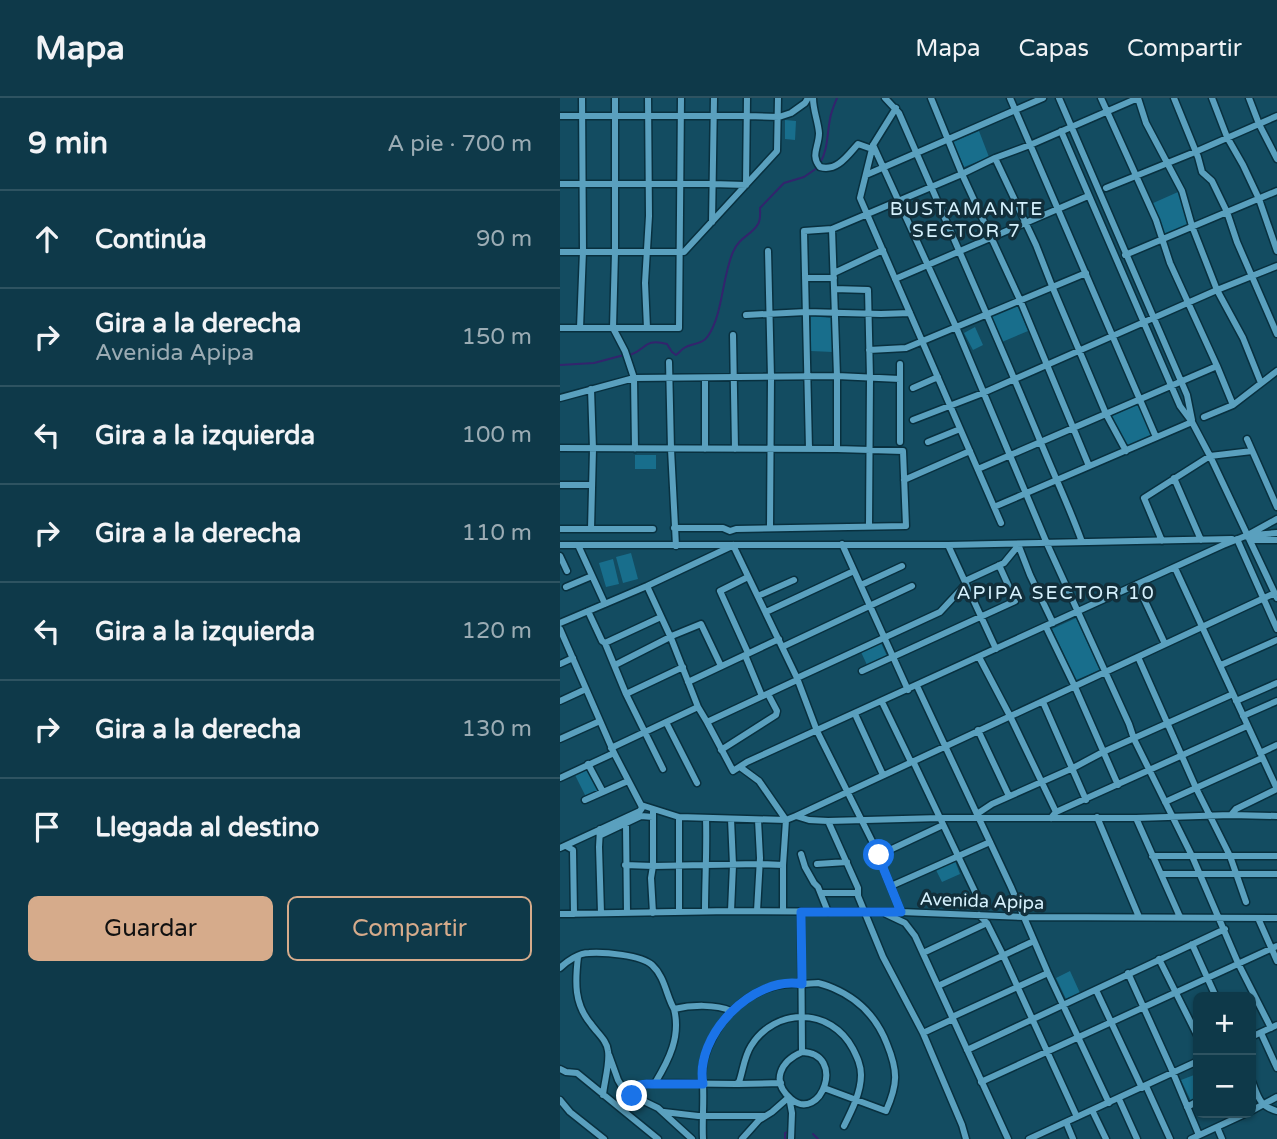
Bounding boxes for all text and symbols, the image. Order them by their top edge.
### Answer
text: Mapa [35,29,125,68]
text: Mapa [915,34,981,63]
text: Capas [1019,34,1089,63]
text: Compartir [1127,34,1242,63]
text: 9 min [28,125,108,162]
text: A pie · 700 m [387,130,532,158]
district label: BUSTAMANTE SECTOR 7 [890,198,1044,242]
icon: ahead [28,220,66,258]
text: Continúa [95,224,207,255]
text: 90 m [476,225,532,253]
text: Gira a la derecha [95,308,301,339]
icon: right [28,318,66,356]
text: 150 m [462,323,532,351]
text: Avenida Apipa [95,339,254,367]
icon: left [28,416,66,454]
text: Gira a la izquierda [95,420,315,451]
text: 100 m [462,421,532,449]
icon: right [28,514,66,552]
text: Gira a la derecha [95,518,301,549]
text: 110 m [462,519,532,547]
district label: APIPA SECTOR 10 [956,582,1156,604]
icon: left [28,612,66,650]
text: Gira a la izquierda [95,616,315,647]
text: 120 m [462,617,532,645]
icon: right [28,710,66,748]
text: Gira a la derecha [95,714,301,745]
text: 130 m [462,715,532,743]
icon: arrive [28,808,66,846]
text: Llegada al destino [95,812,319,843]
route start [863,839,894,870]
street label: Avenida Apipa [919,888,1045,914]
button: Guardar [28,896,273,961]
button: Compartir [287,896,532,961]
map controls [1193,992,1256,1118]
button: + [1193,992,1256,1055]
button: − [1193,1055,1256,1118]
route end [616,1080,647,1111]

